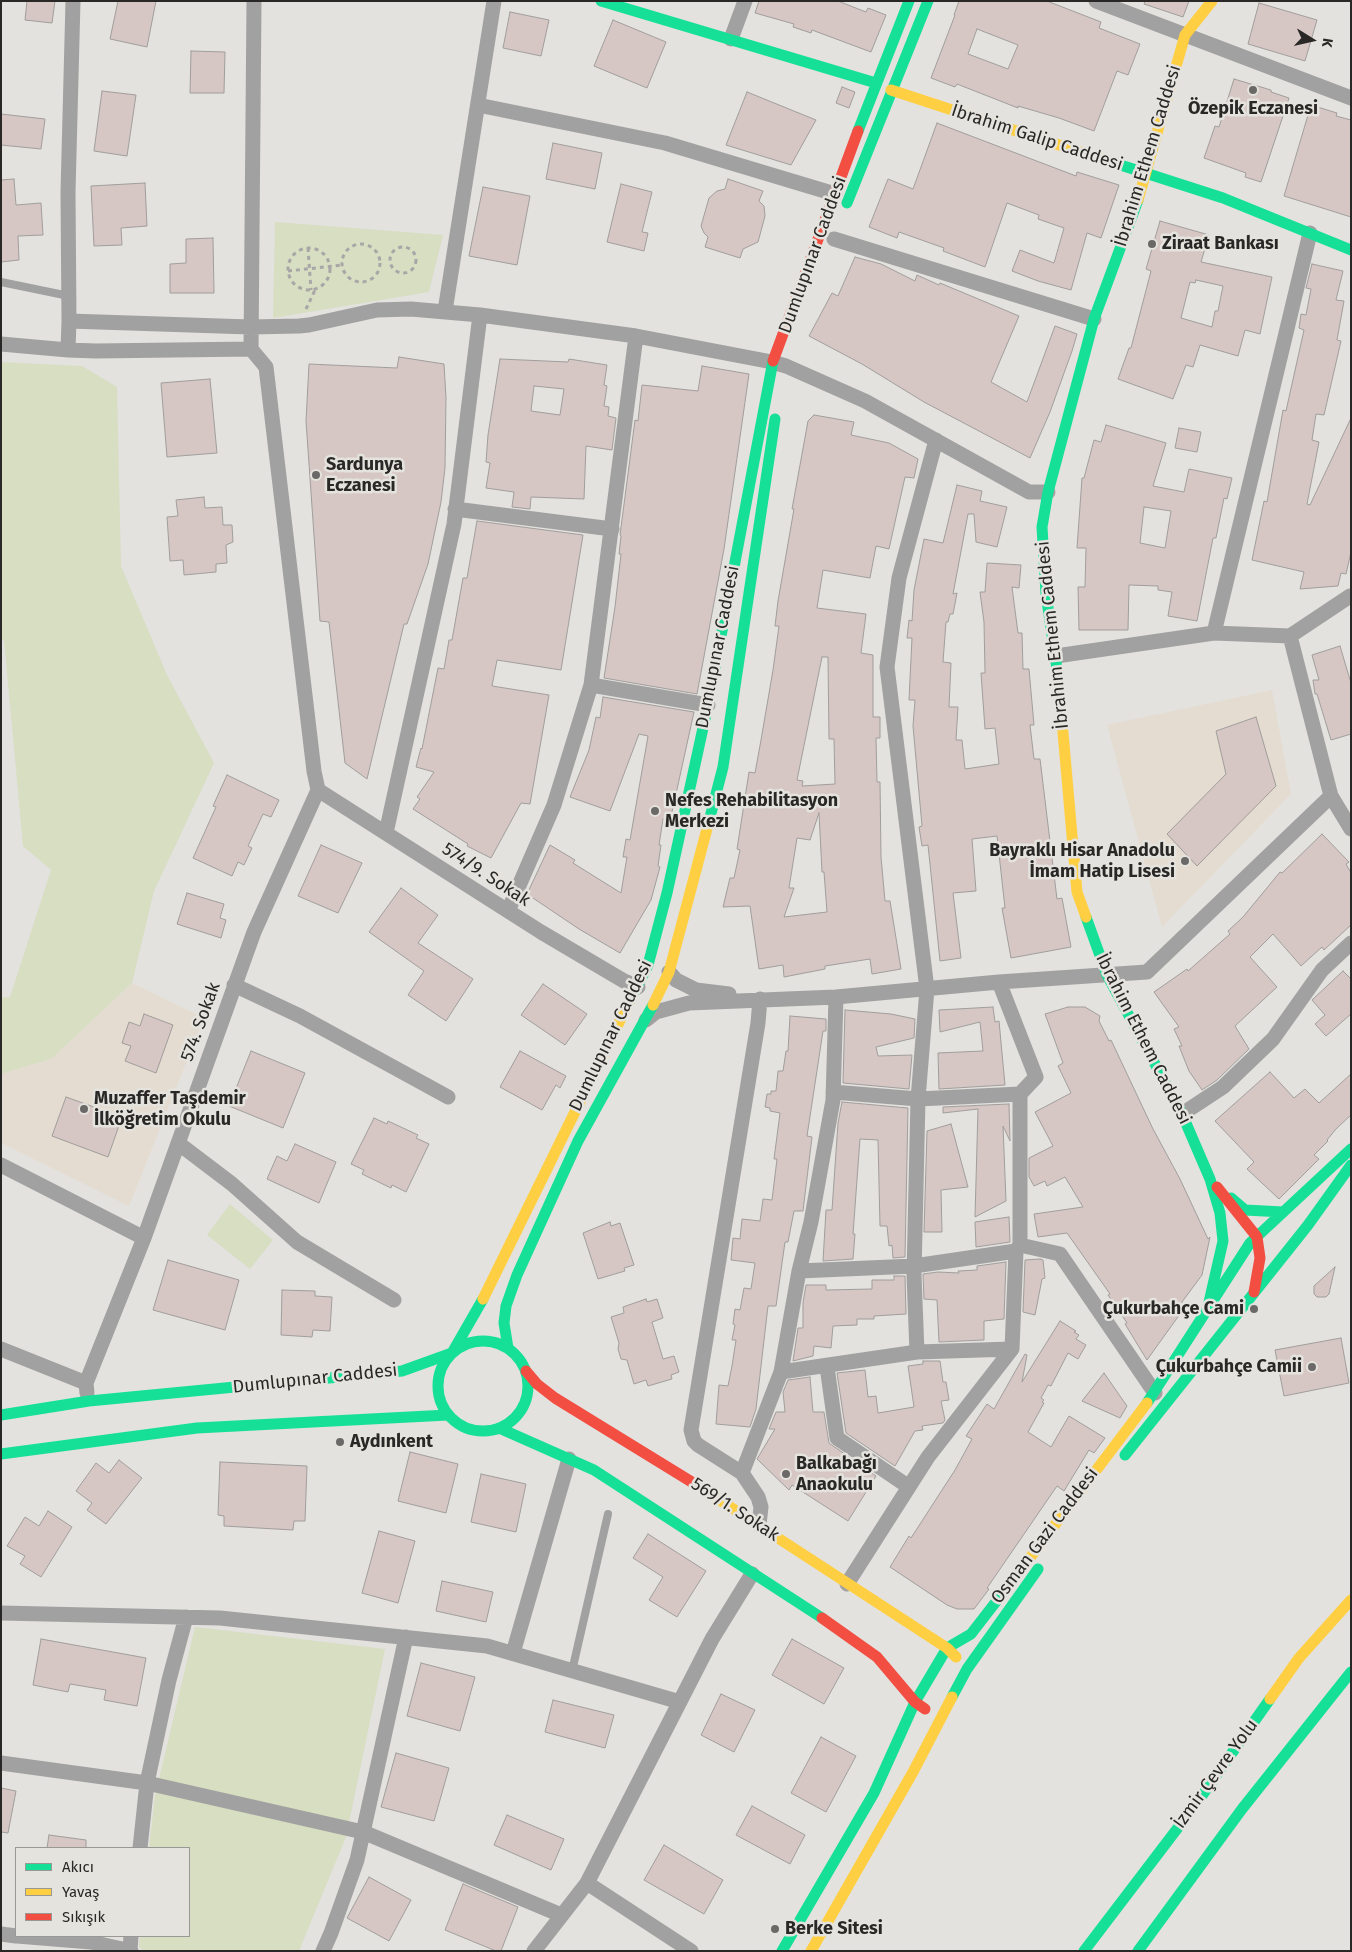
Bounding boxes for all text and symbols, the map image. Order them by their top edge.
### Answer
north arrow [1287,15,1337,65]
text: K [1318,37,1336,49]
street label: İbrahim Ethem Caddesi [1110,63,1186,249]
marker: Özepik Eczanesi [1247,84,1259,96]
place label: Özepik Eczanesi [1188,98,1318,120]
street label: İbrahim Galip Caddesi [948,100,1126,176]
street label: Dumlupınar Caddesi [775,174,851,336]
place label: Ziraat Bankası [1162,233,1279,255]
marker: Ziraat Bankası [1146,238,1158,250]
place label: Sardunya Eczanesi [326,454,403,496]
marker: Sardunya Eczanesi [310,469,322,481]
street label: İbrahim Ethem Caddesi [1032,540,1074,730]
street label: Dumlupınar Caddesi [692,564,744,730]
place label: Nefes Rehabilitasyon Merkezi [665,790,838,832]
marker: Nefes Rehabilitasyon Merkezi [649,805,661,817]
street label: 574/9. Sokak [438,839,534,911]
place label: Bayraklı Hisar Anadolu İmam Hatip Lisesi [989,840,1175,882]
marker: Bayraklı Hisar Anadolu İmam Hatip Lisesi [1179,855,1191,867]
street label: İbrahim Ethem Caddesi [1091,950,1195,1128]
street label: Dumlupınar Caddesi [565,957,657,1115]
street label: 574. Sokak [177,979,225,1065]
place label: Muzaffer Taşdemir İlköğretim Okulu [94,1088,246,1130]
marker: Muzaffer Taşdemir İlköğretim Okulu [78,1103,90,1115]
place label: Çukurbahçe Cami [1103,1298,1244,1320]
marker: Çukurbahçe Cami [1248,1303,1260,1315]
place label: Çukurbahçe Camii [1156,1356,1302,1378]
street label: Dumlupınar Caddesi [232,1360,398,1398]
marker: Çukurbahçe Camii [1306,1361,1318,1373]
place label: Aydınkent [350,1431,433,1453]
marker: Aydınkent [334,1436,346,1448]
place label: Balkabağı Anaokulu [796,1453,877,1496]
street label: Osman Gazi Caddesi [987,1464,1103,1608]
marker: Balkabağı Anaokulu [780,1468,792,1480]
street label: 569/1. Sokak [687,1474,783,1546]
street label: İzmir Çevre Yolu [1169,1715,1263,1833]
legend [15,1847,190,1937]
text: Akıcı [62,1858,94,1876]
text: Yavaş [62,1883,99,1901]
text: Sıkışık [62,1908,105,1926]
place label: Berke Sitesi [785,1918,883,1940]
marker: Berke Sitesi [769,1923,781,1935]

